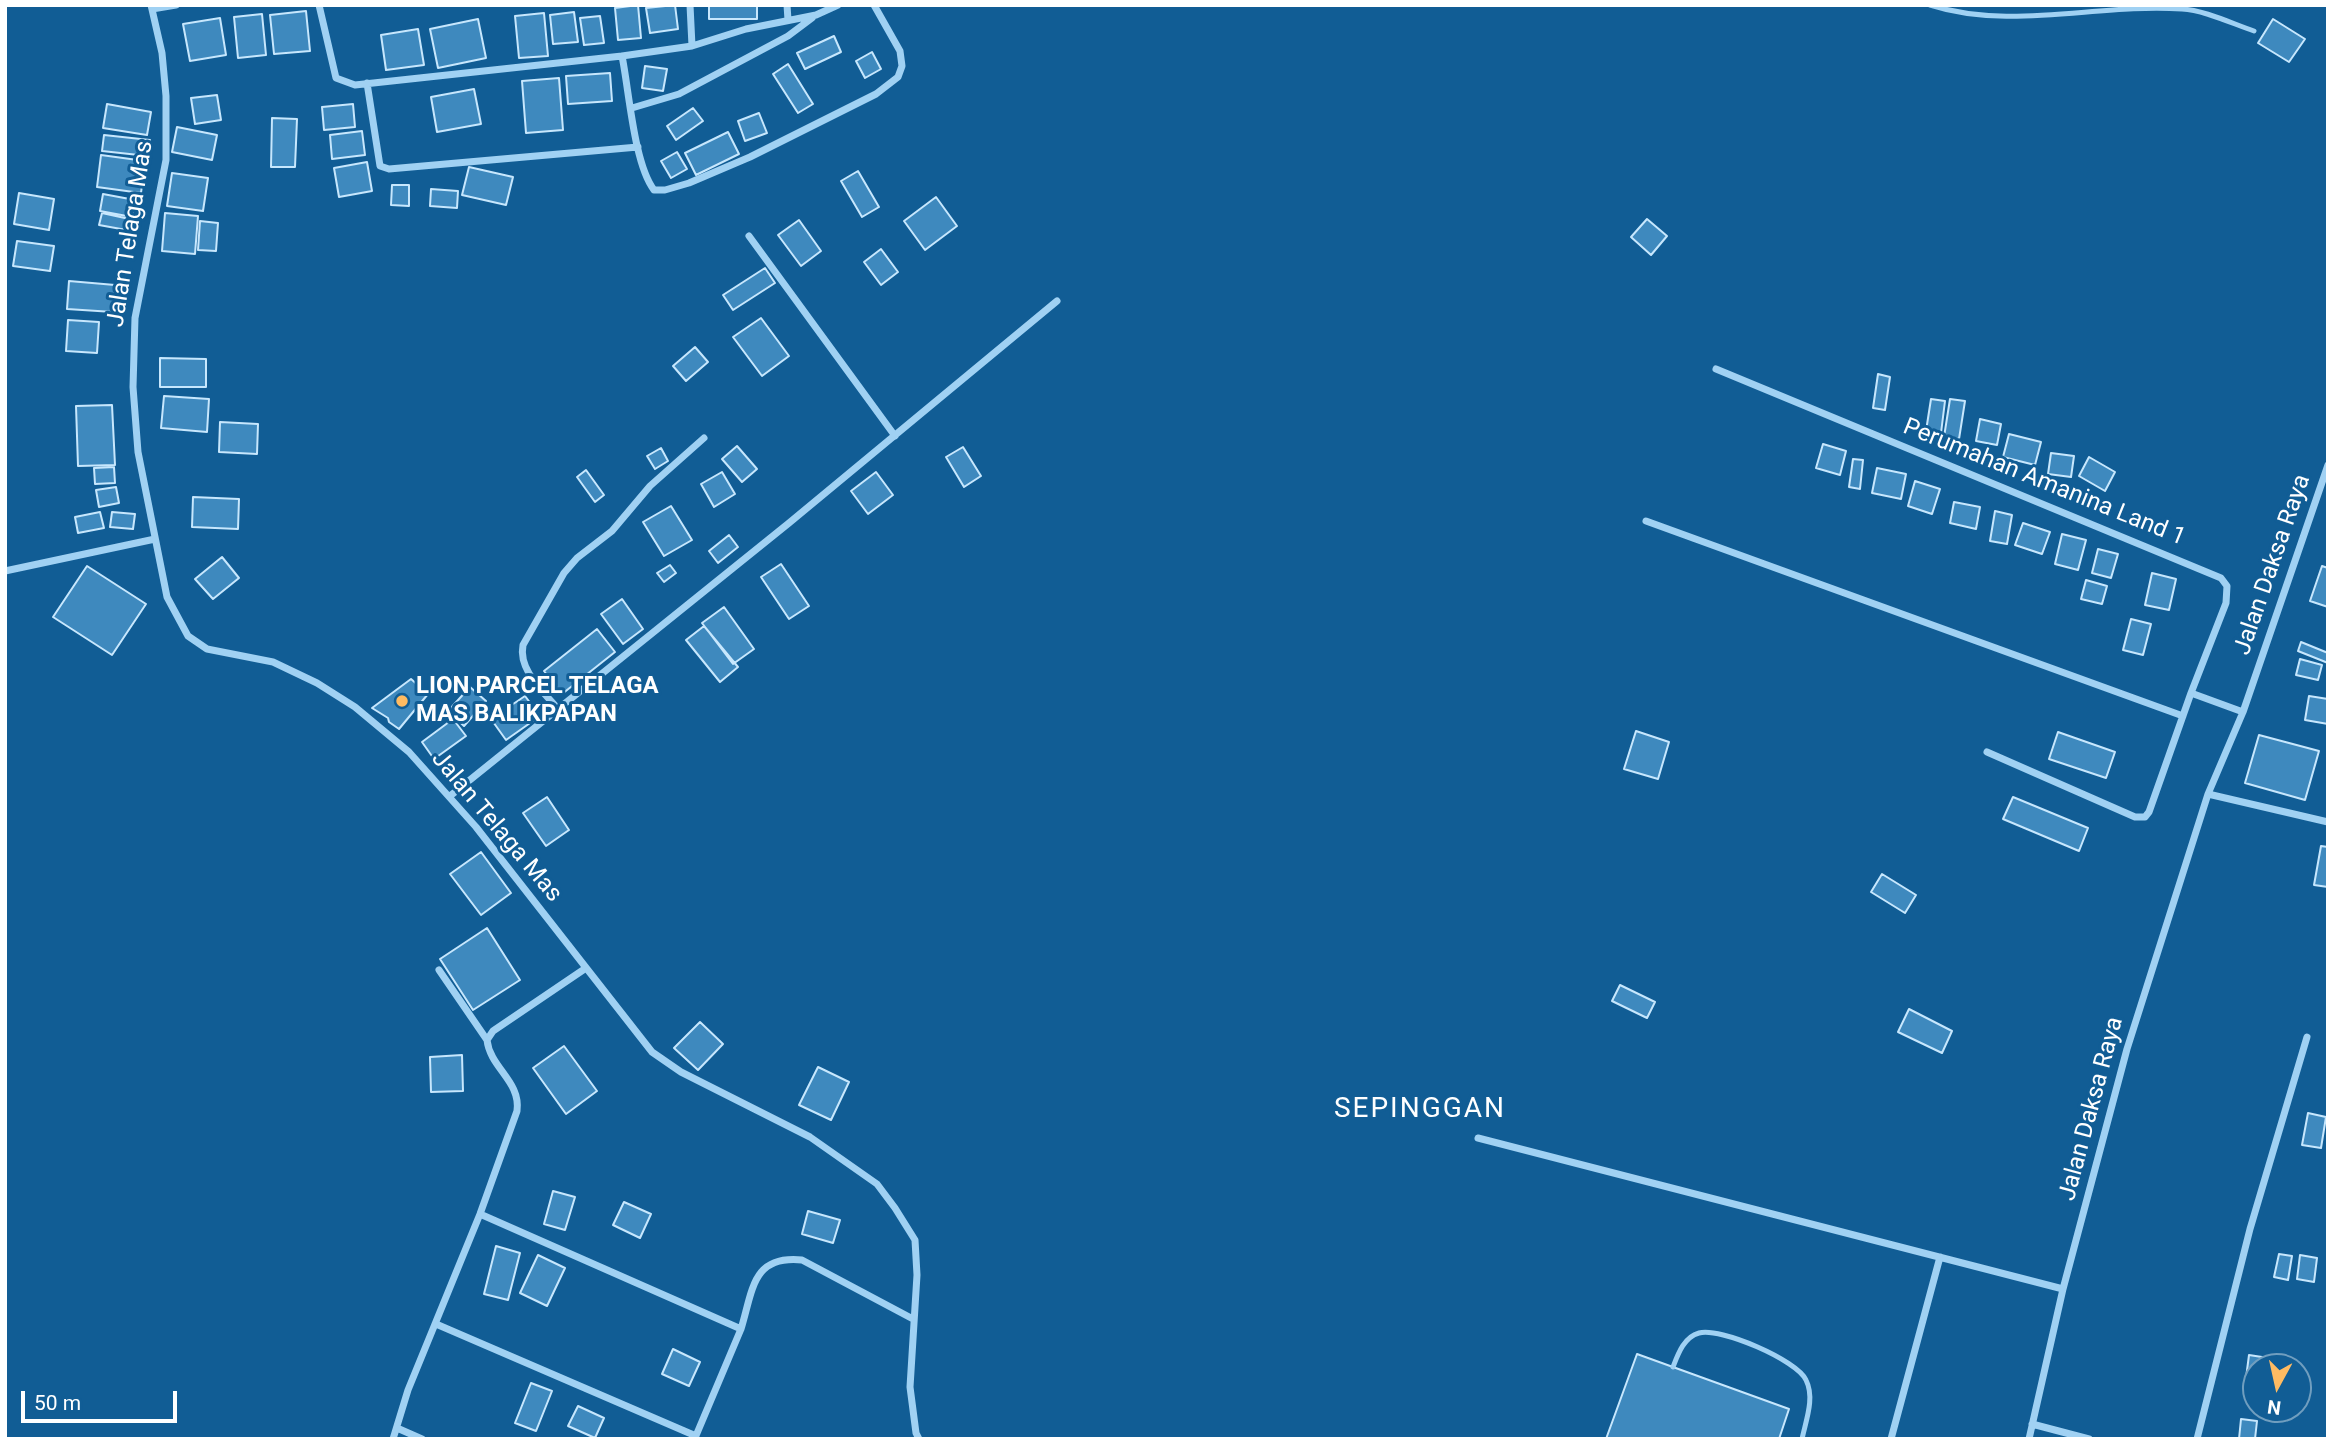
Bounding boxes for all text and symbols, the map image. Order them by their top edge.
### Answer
street label: Jalan Telaga Mas [102,139,160,329]
street label: Perumahan Amanina Land 1 [1899,413,2189,553]
street label: Jalan Daksa Raya [2229,471,2317,659]
place label: LION PARCEL TELAGA MAS BALIKPAPAN [416,673,659,729]
marker: LION PARCEL TELAGA MAS BALIKPAPAN [394,693,410,709]
street label: Jalan Telaga Mas [425,746,567,908]
street label: Jalan Daksa Raya [2054,1014,2130,1204]
district label: SEPINGGAN [1335,1093,1505,1127]
north arrow [2242,1353,2312,1423]
scale bar [24,1378,180,1422]
text: 50 m [34,1391,81,1415]
text: N [2266,1395,2283,1420]

